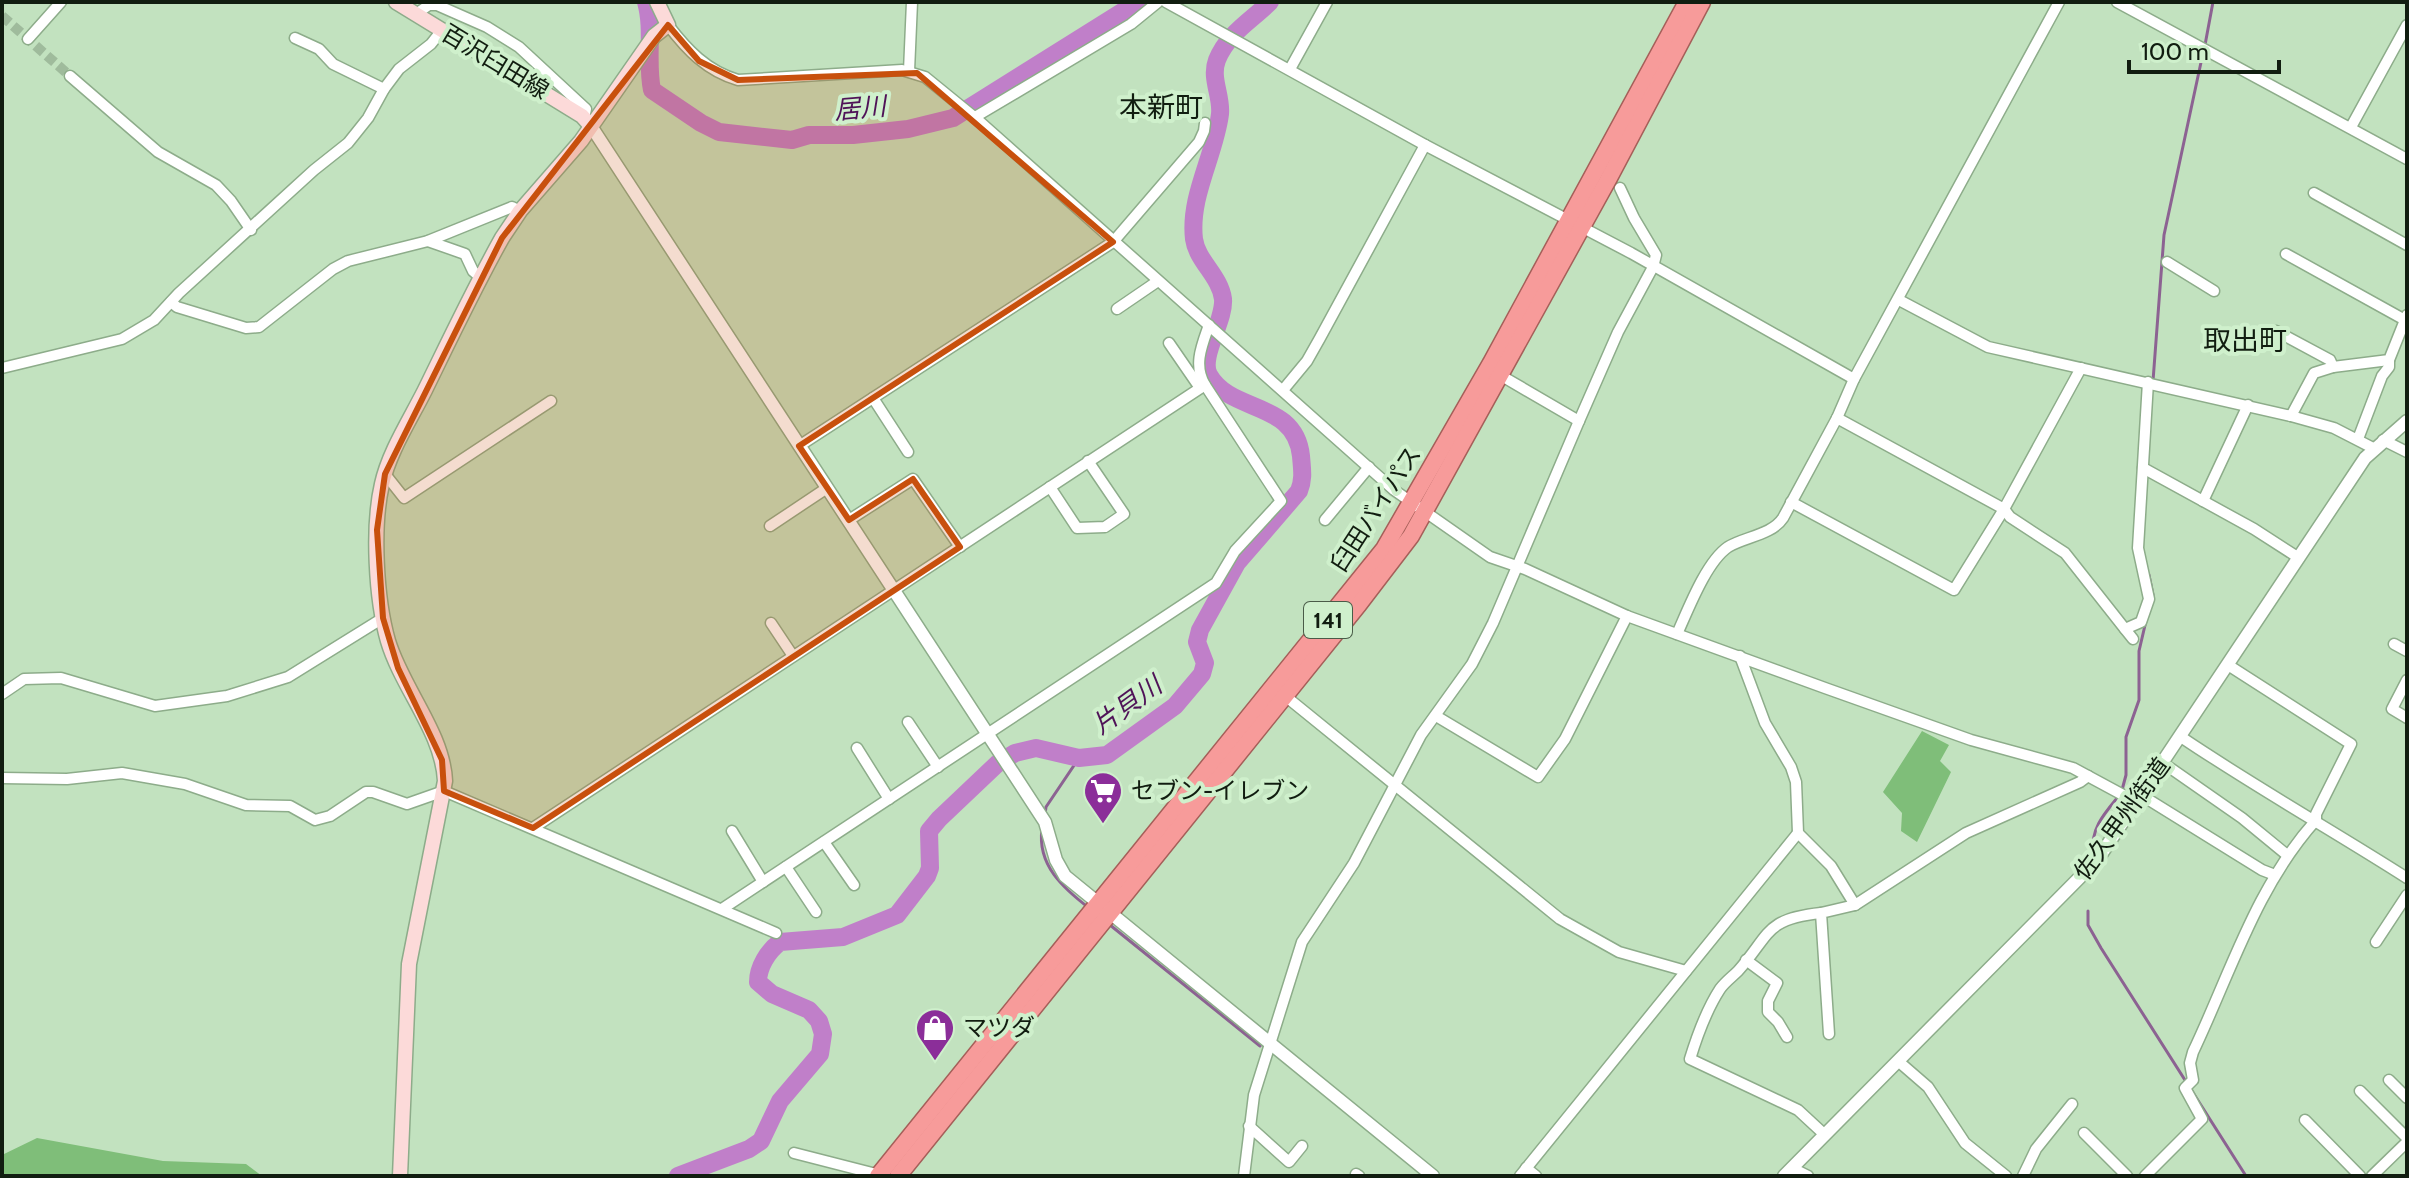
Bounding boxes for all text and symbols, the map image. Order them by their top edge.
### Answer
street label: 百沢臼田線 [436,18,554,105]
scale bar [2129,24,2279,74]
text: 100 m [2141,37,2209,66]
water label: 居川 [833,90,890,126]
district label: 本新町 [1119,90,1203,124]
district label: 取出町 [2203,323,2287,357]
street label: 臼田バイパス [1324,441,1427,577]
road number: 141 [1304,602,1352,638]
water label: 片貝川 [1086,667,1170,741]
street label: 佐久甲州街道 [2068,752,2176,885]
supermarket icon: セブン-イレブン [1082,770,1124,825]
place label: セブン-イレブン [1131,776,1309,805]
shop icon: マツダ [914,1007,956,1062]
place label: マツダ [963,1013,1035,1042]

